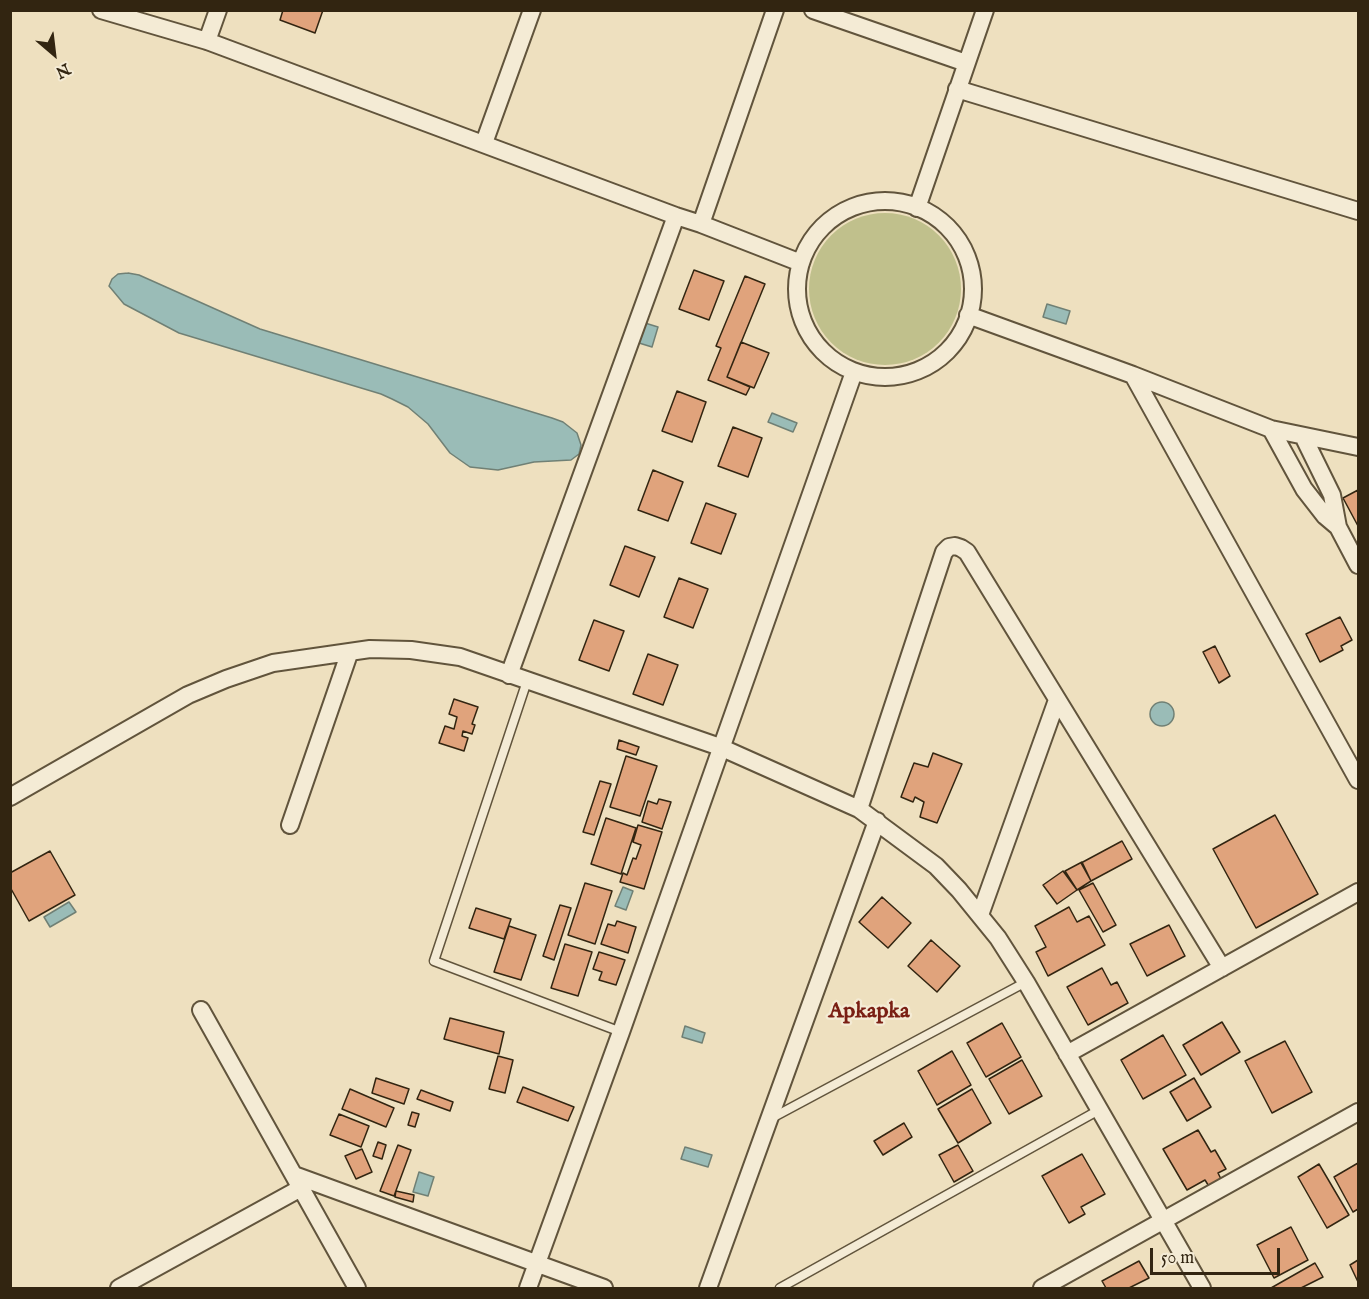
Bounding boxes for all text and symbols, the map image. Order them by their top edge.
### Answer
north arrow [24,24,84,84]
text: N [52,58,73,82]
district label: Apkapka [828,999,910,1025]
scale bar [1153,1236,1284,1274]
text: 50 m [1161,1247,1194,1270]

